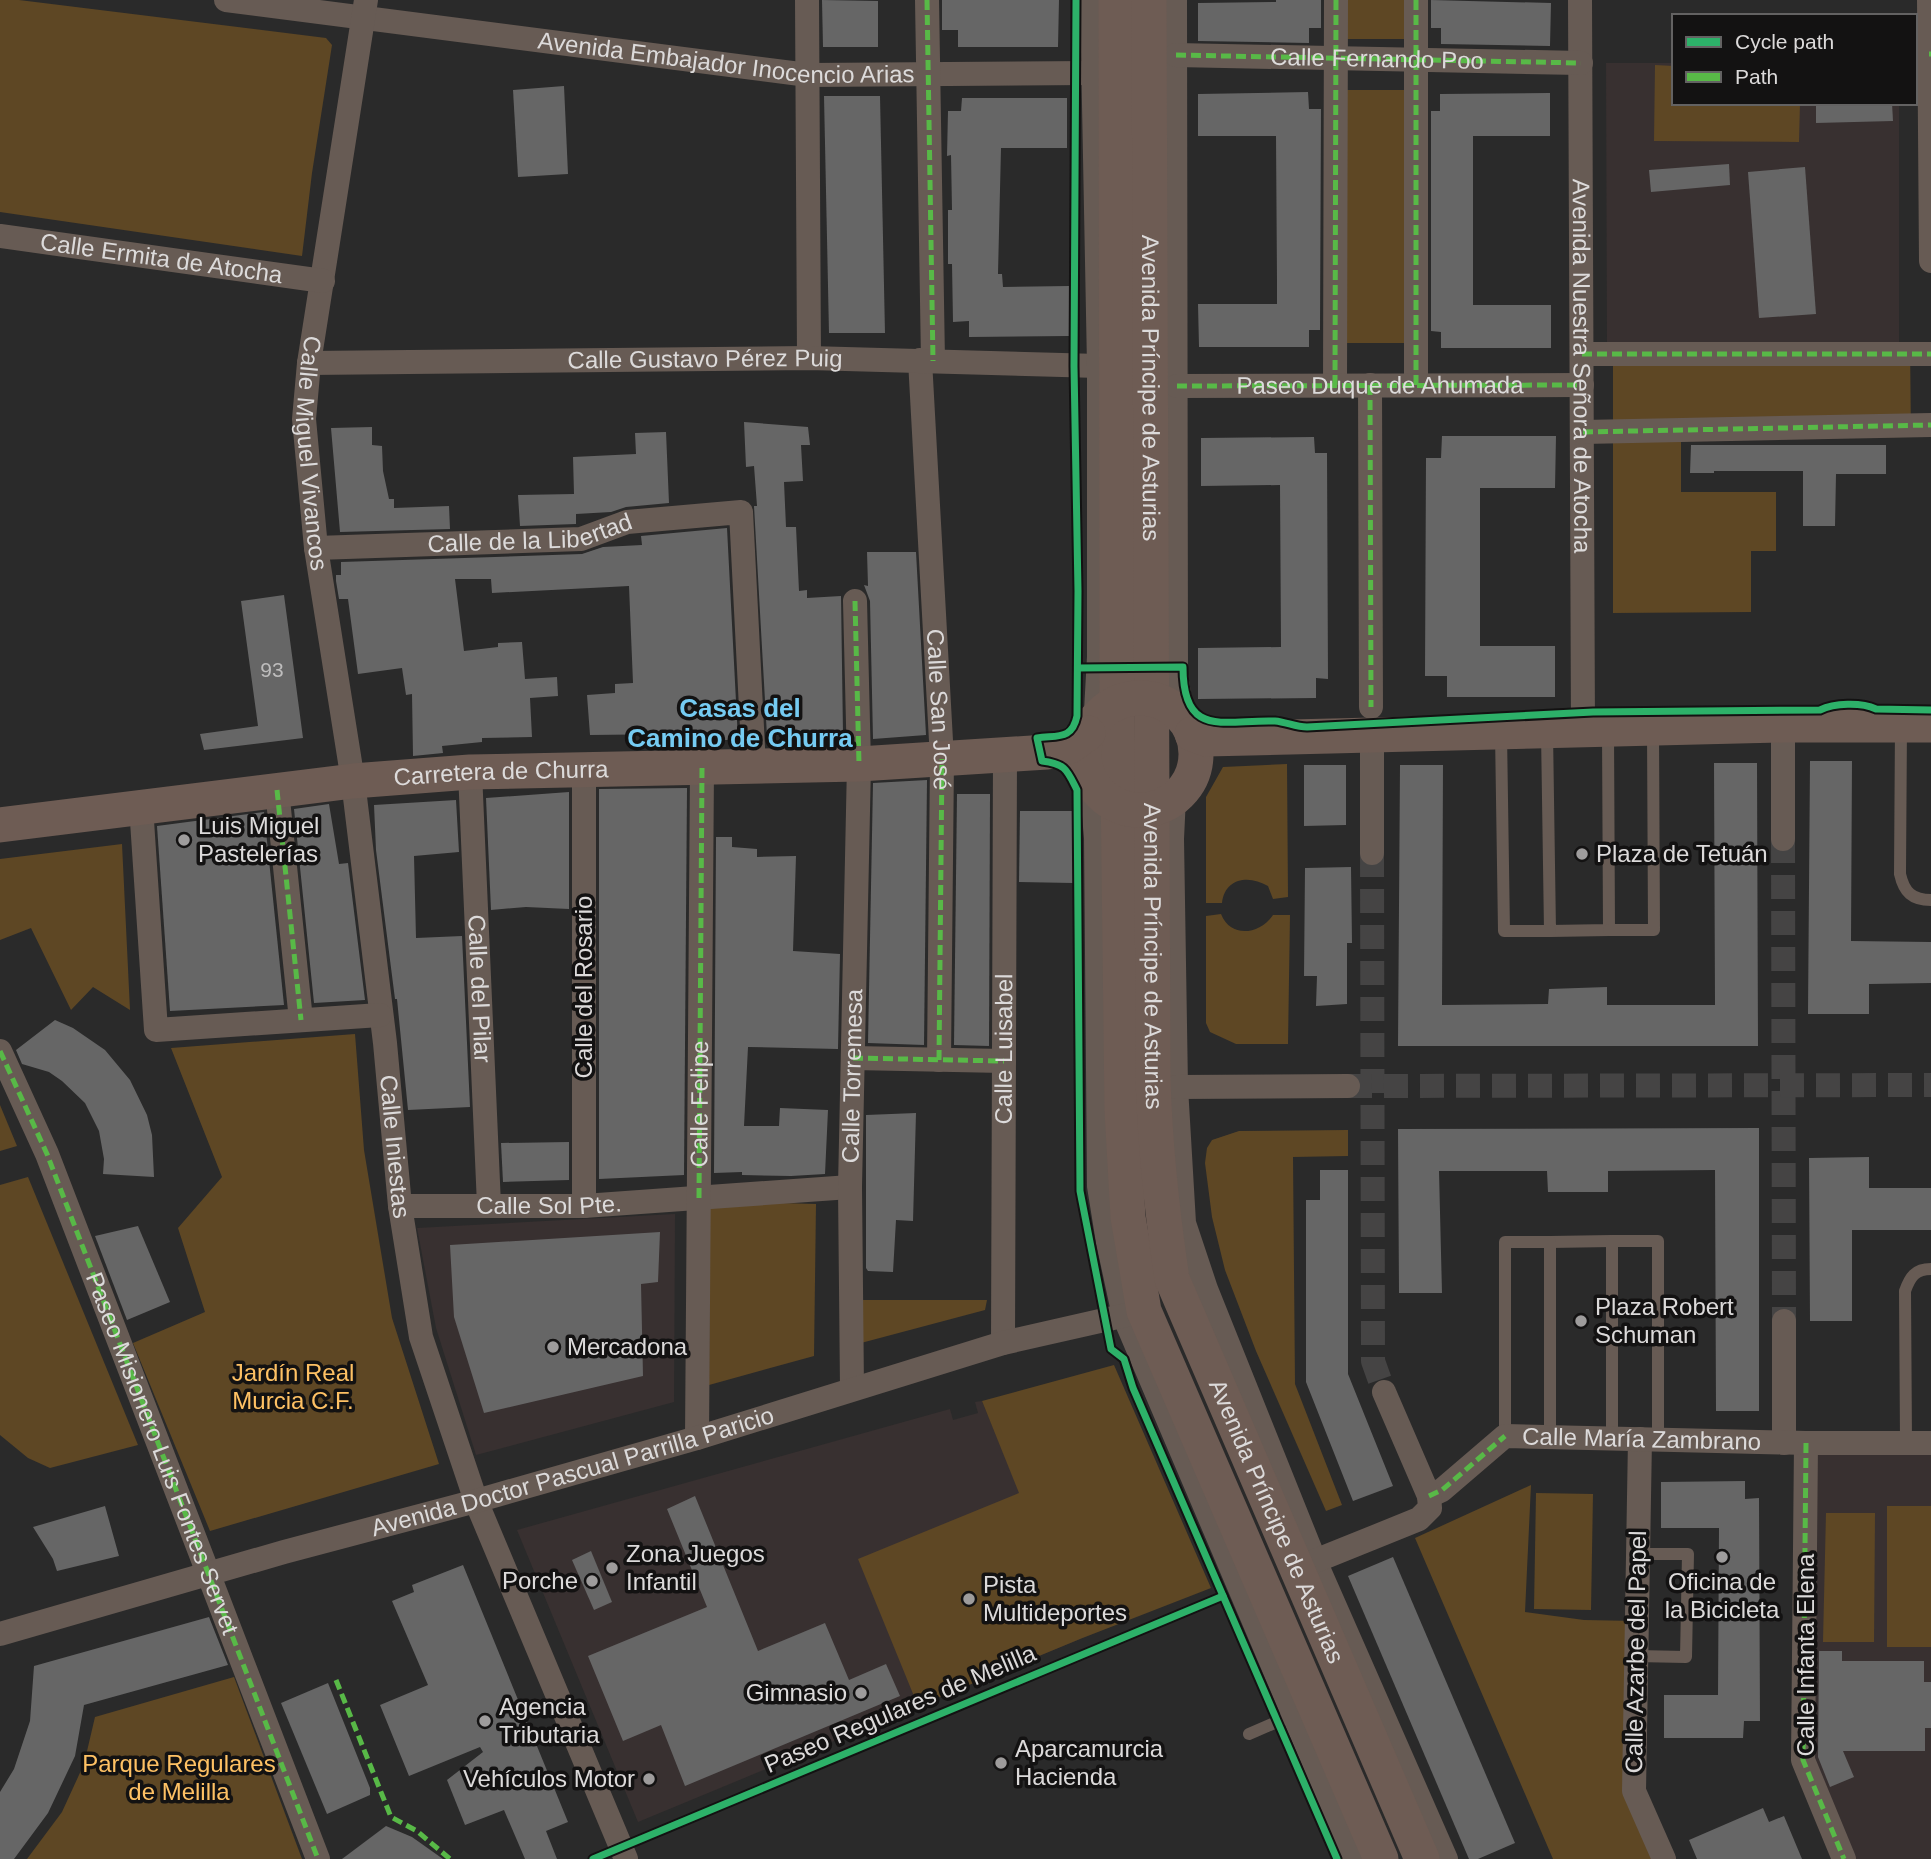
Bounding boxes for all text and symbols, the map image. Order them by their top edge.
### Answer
legend [1672,14,1917,105]
street label: Avenida Embajador Inocencio Arias [536,26,915,88]
text: Cycle path [1735,30,1834,53]
street label: Calle Fernando Poo [1270,43,1484,74]
text: Path [1735,65,1778,88]
street label: Avenida Nuestra Señora de Atocha [1568,179,1596,554]
street label: Calle Ermita de Atocha [39,228,285,288]
street label: Avenida Príncipe de Asturias [1137,235,1165,541]
street label: Calle Miguel Vivancos [291,334,333,572]
street label: Calle Gustavo Pérez Puig [567,344,843,373]
street label: Paseo Duque de Ahumada [1236,371,1524,399]
street label: Calle de la Libertad [427,507,636,557]
street label: Calle San José [922,628,956,790]
house number: 93 [260,658,284,681]
district label: Casas del Camino de Churra [627,693,853,753]
street label: Carretera de Churra [393,755,609,791]
street label: Avenida Príncipe de Asturias [1139,803,1168,1110]
place label: Luis Miguel Pastelerías [198,812,319,867]
marker: Luis Miguel Pastelerías [176,832,192,848]
place label: Plaza de Tetuán [1596,840,1768,867]
marker: Plaza de Tetuán [1574,846,1590,862]
street label: Calle del Rosario [570,896,597,1078]
street label: Calle del Pilar [463,914,497,1063]
street label: Calle Luisabel [990,974,1017,1124]
street label: Calle Torremesa [837,988,867,1164]
street label: Calle Felipe [685,1040,713,1168]
street label: Calle Iniestas [375,1073,416,1220]
street label: Calle Sol Pte. [476,1189,623,1219]
street label: Paseo Misionero Luis Fontes Servet [81,1268,244,1638]
place label: Plaza Robert Schuman [1595,1293,1734,1348]
marker: Plaza Robert Schuman [1573,1313,1589,1329]
place label: Mercadona [567,1333,688,1360]
marker: Mercadona [545,1339,561,1355]
park label: Jardín Real Murcia C.F. [232,1359,354,1414]
street label: Avenida Príncipe de Asturias [1204,1375,1350,1667]
street label: Avenida Doctor Pascual Parrilla Paricio [368,1401,777,1541]
street label: Calle María Zambrano [1522,1422,1761,1455]
street label: Calle Azarbe del Papel [1620,1530,1651,1774]
place label: Zona Juegos Infantil [626,1540,765,1595]
marker: Oficina de la Bicicleta [1714,1549,1730,1565]
street label: Calle Infanta Elena [1792,1553,1819,1756]
marker: Zona Juegos Infantil [604,1560,620,1576]
place label: Porche [502,1567,578,1594]
place label: Oficina de la Bicicleta [1665,1568,1780,1623]
place label: Pista Multideportes [983,1571,1127,1626]
marker: Porche [584,1573,600,1589]
marker: Pista Multideportes [961,1591,977,1607]
street label: Paseo Regulares de Melilla [760,1639,1040,1778]
place label: Gimnasio [746,1679,847,1706]
marker: Gimnasio [853,1685,869,1701]
place label: Agencia Tributaria [499,1693,600,1748]
marker: Agencia Tributaria [477,1713,493,1729]
place label: Aparcamurcia Hacienda [1015,1735,1164,1790]
park label: Parque Regulares de Melilla [82,1750,276,1805]
marker: Aparcamurcia Hacienda [993,1755,1009,1771]
place label: Vehículos Motor [463,1765,635,1792]
marker: Vehículos Motor [641,1771,657,1787]

